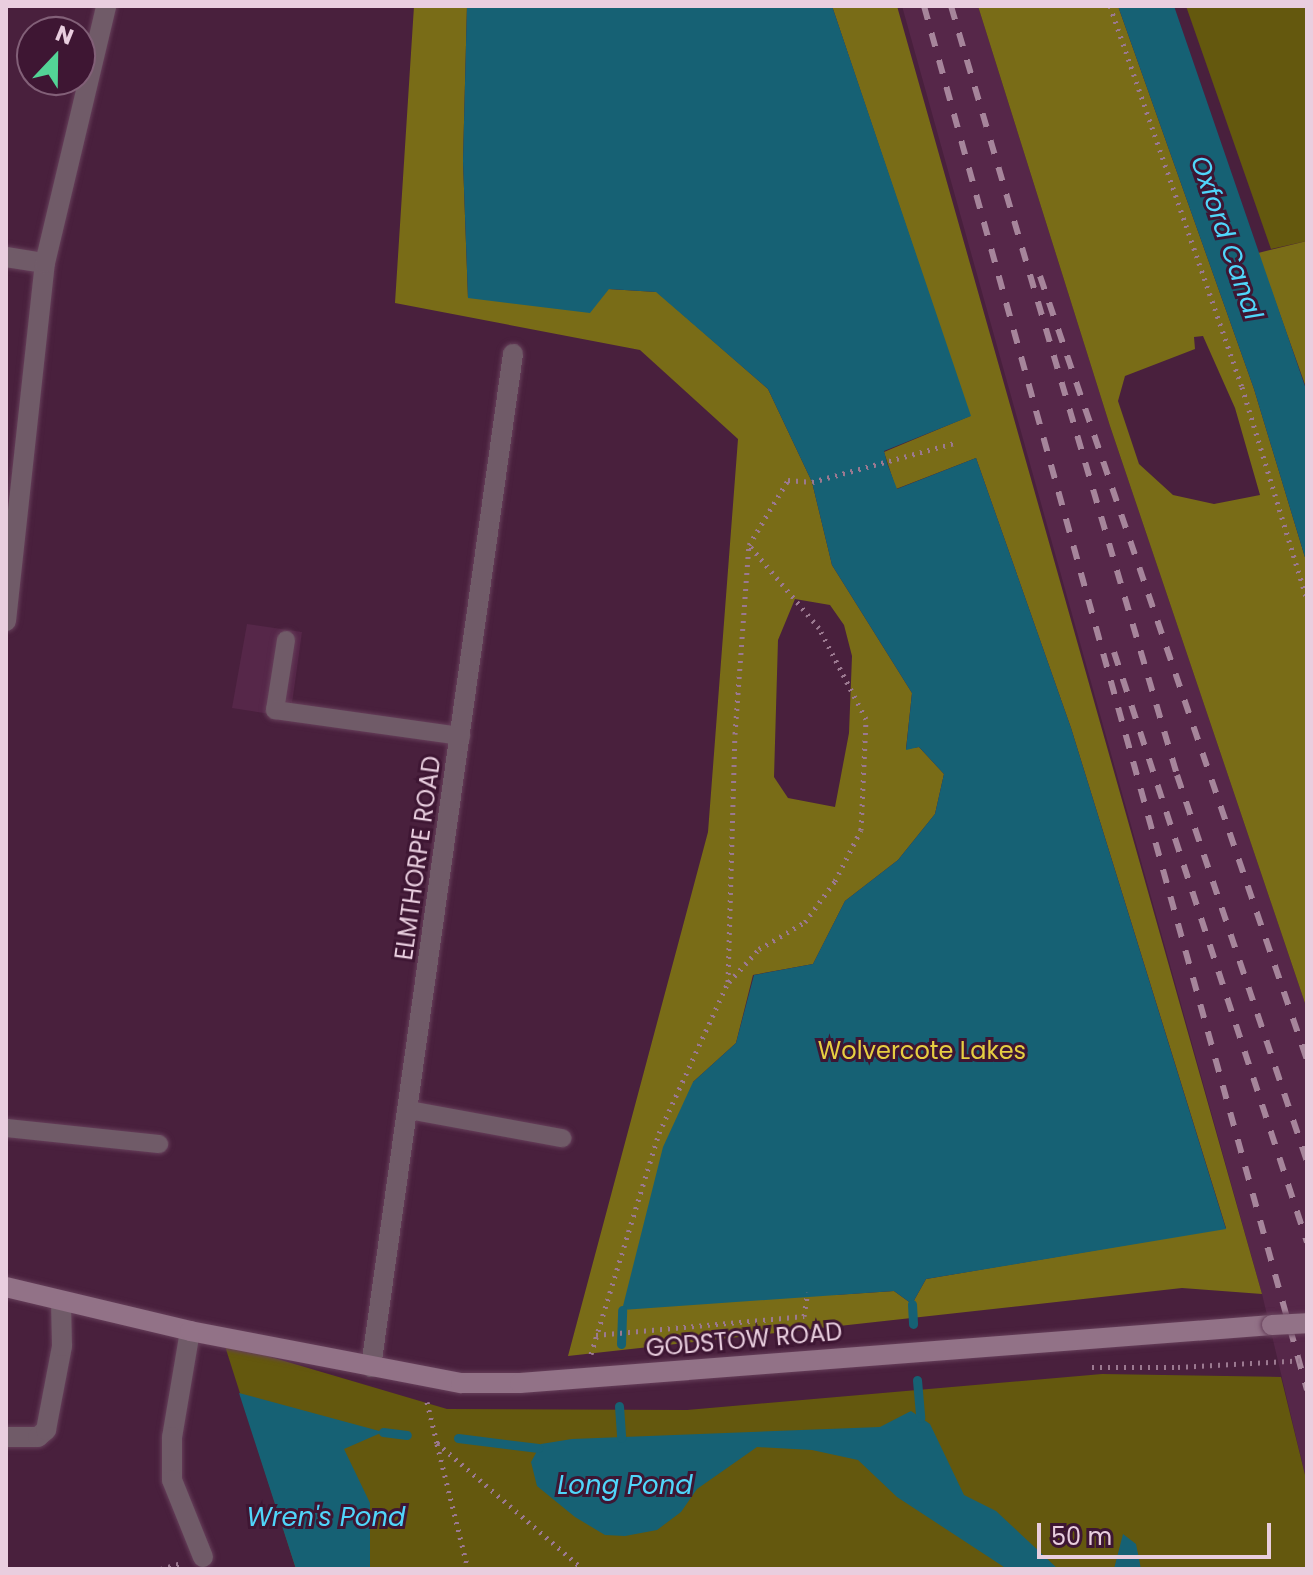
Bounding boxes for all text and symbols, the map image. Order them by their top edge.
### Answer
north arrow [16,16,96,96]
text: N [51,18,78,53]
water label: Oxford Canal [1183,152,1269,324]
street label: ELMTHORPE ROAD [389,754,447,962]
park label: Wolvercote Lakes [818,1037,1026,1065]
street label: GODSTOW ROAD [645,1317,843,1363]
water label: Long Pond [557,1470,693,1502]
water label: Wren's Pond [246,1502,406,1534]
scale bar [1041,1507,1275,1557]
text: 50 m [1051,1520,1112,1553]

